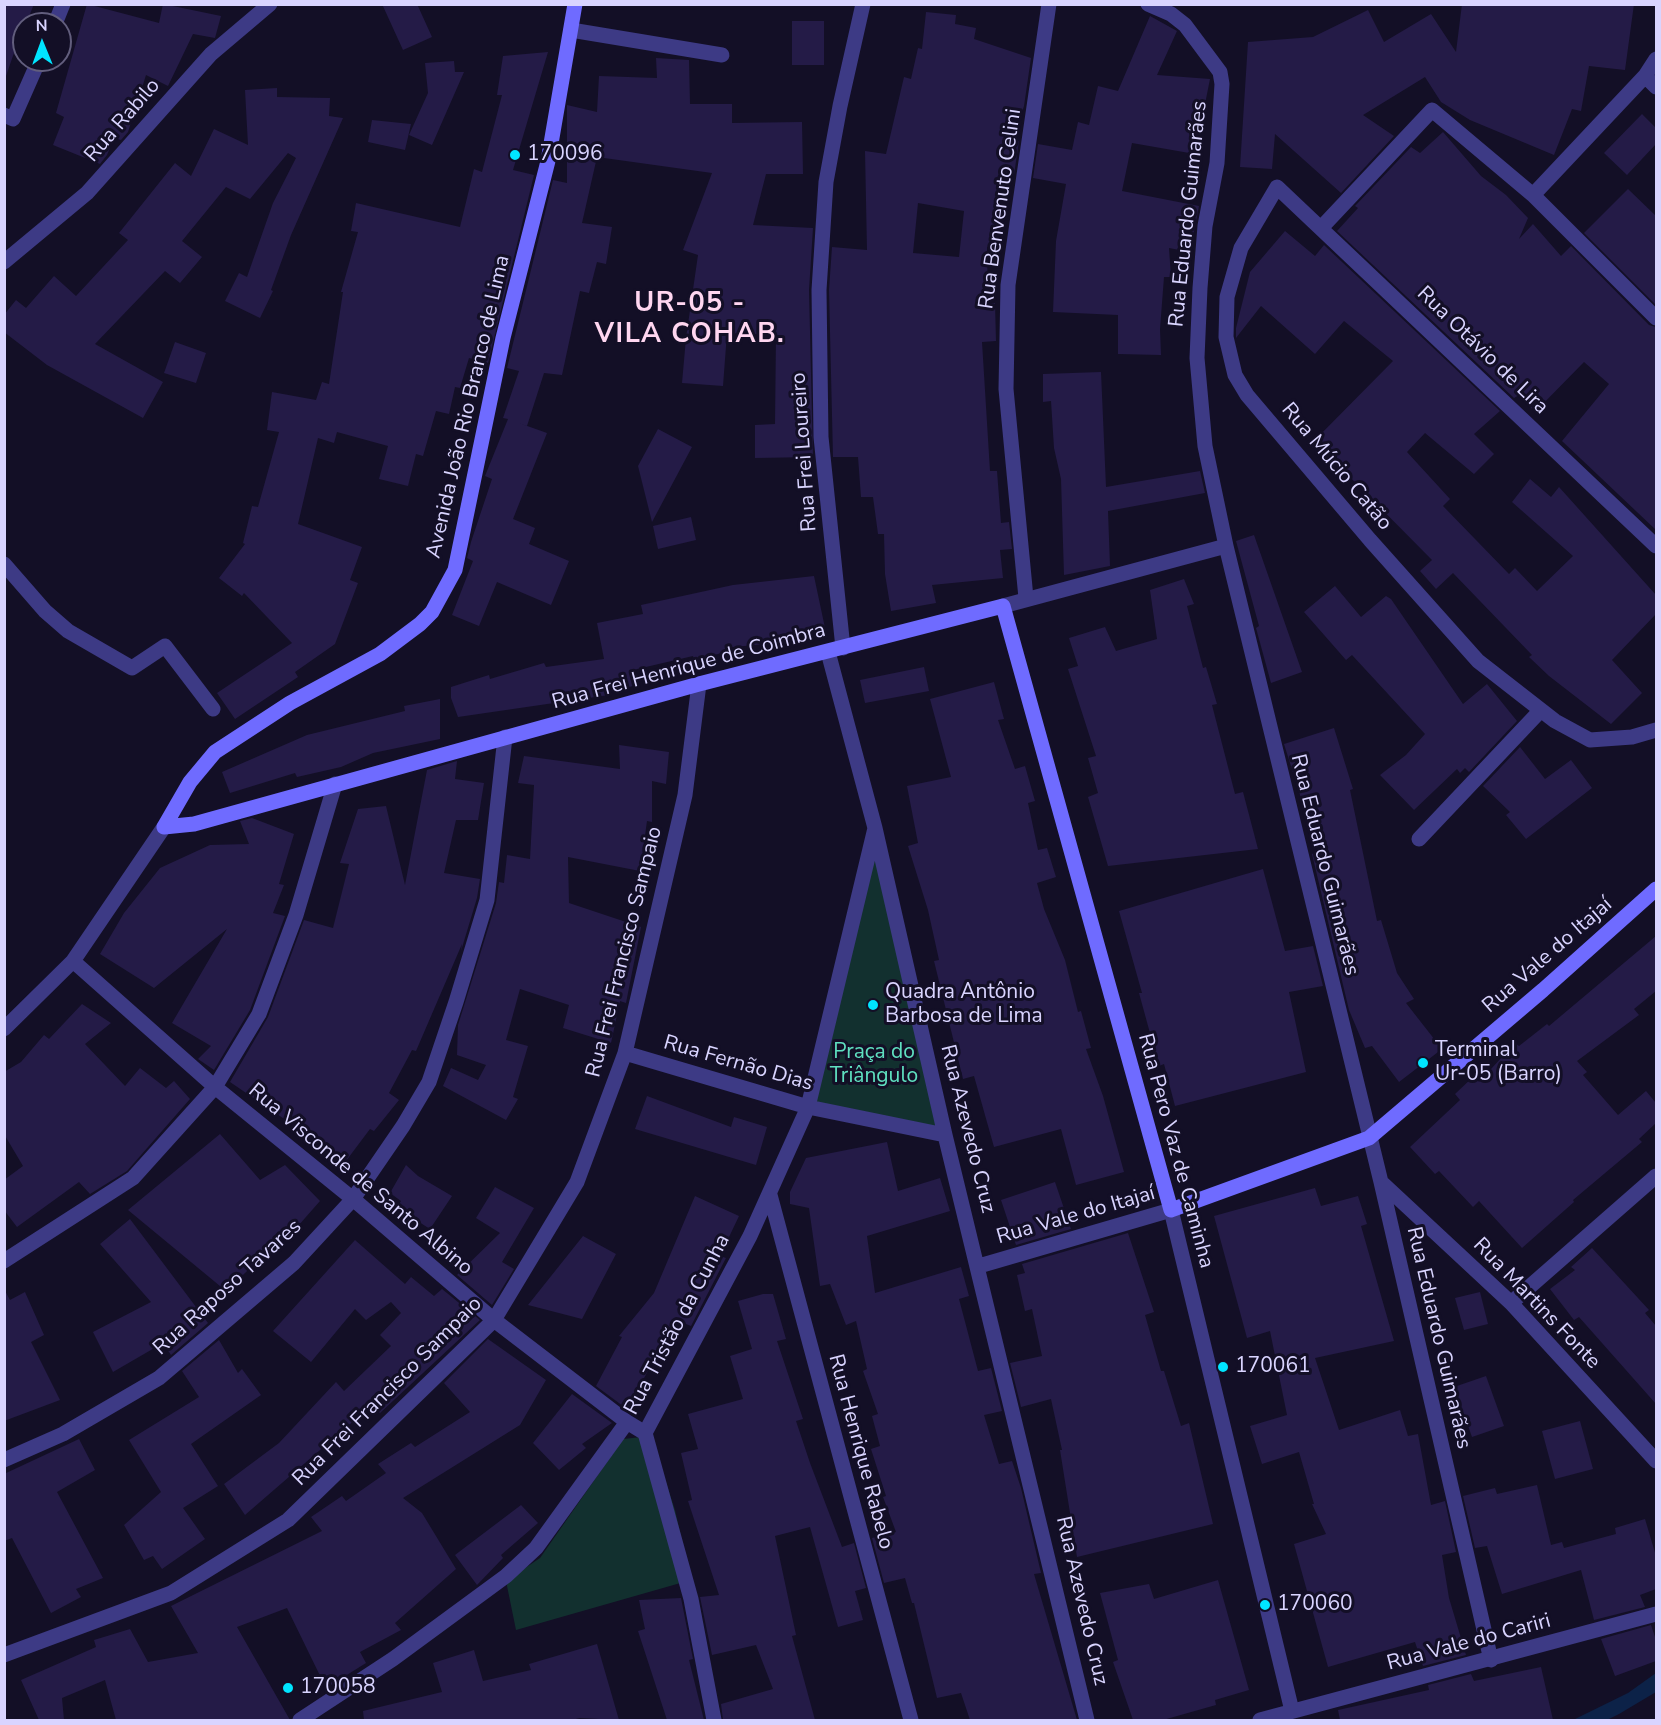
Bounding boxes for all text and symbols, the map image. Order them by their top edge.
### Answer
north arrow [12,12,72,72]
text: N [36,15,48,37]
street label: Rua Rabilo [80,74,166,168]
street label: Rua Eduardo Guimarães [1165,100,1213,328]
street label: Rua Benvenuto Celini [974,107,1028,311]
place label: 170096 [527,142,603,168]
marker: 170096 [508,148,522,162]
street label: Avenida João Rio Branco de Lima [422,253,516,561]
street label: Rua Otávio de Lira [1411,282,1553,420]
district label: UR-05 - VILA COHAB. [595,288,785,351]
street label: Rua Frei Loureiro [787,371,823,533]
street label: Rua Múcio Catão [1275,398,1397,536]
street label: Rua Frei Henrique de Coimbra [550,618,828,716]
street label: Rua Eduardo Guimarães [1284,752,1364,978]
street label: Rua Frei Francisco Sampaio [582,824,668,1080]
street label: Rua Vale do Itajaí [1478,893,1618,1019]
place label: Quadra Antônio Barbosa de Lima [885,980,1043,1030]
marker: Quadra Antônio Barbosa de Lima [866,998,880,1012]
street label: Rua Fernão Dias [661,1031,815,1097]
street label: Rua Pero Vaz de Caminha [1132,1031,1218,1271]
place label: Terminal Ur-05 (Barro) [1435,1038,1562,1088]
park label: Praça do Triângulo [830,1040,918,1090]
street label: Rua Azevedo Cruz [934,1042,1000,1216]
marker: Terminal Ur-05 (Barro) [1416,1056,1430,1070]
street label: Rua Visconde de Santo Albino [243,1079,477,1281]
street label: Rua Vale do Itajaí [994,1181,1158,1251]
street label: Rua Raposo Tavares [149,1215,307,1361]
street label: Rua Eduardo Guimarães [1400,1224,1476,1452]
street label: Rua Tristão da Cunha [620,1230,736,1420]
street label: Rua Martins Fonte [1467,1233,1605,1375]
street label: Rua Frei Francisco Sampaio [288,1292,488,1492]
street label: Rua Henrique Rabelo [822,1352,898,1552]
place label: 170061 [1235,1354,1311,1380]
marker: 170061 [1216,1360,1230,1374]
street label: Rua Azevedo Cruz [1049,1514,1113,1688]
place label: 170060 [1277,1592,1353,1618]
marker: 170060 [1258,1598,1272,1612]
street label: Rua Vale do Cariri [1384,1609,1554,1677]
place label: 170058 [300,1675,376,1701]
marker: 170058 [281,1681,295,1695]

